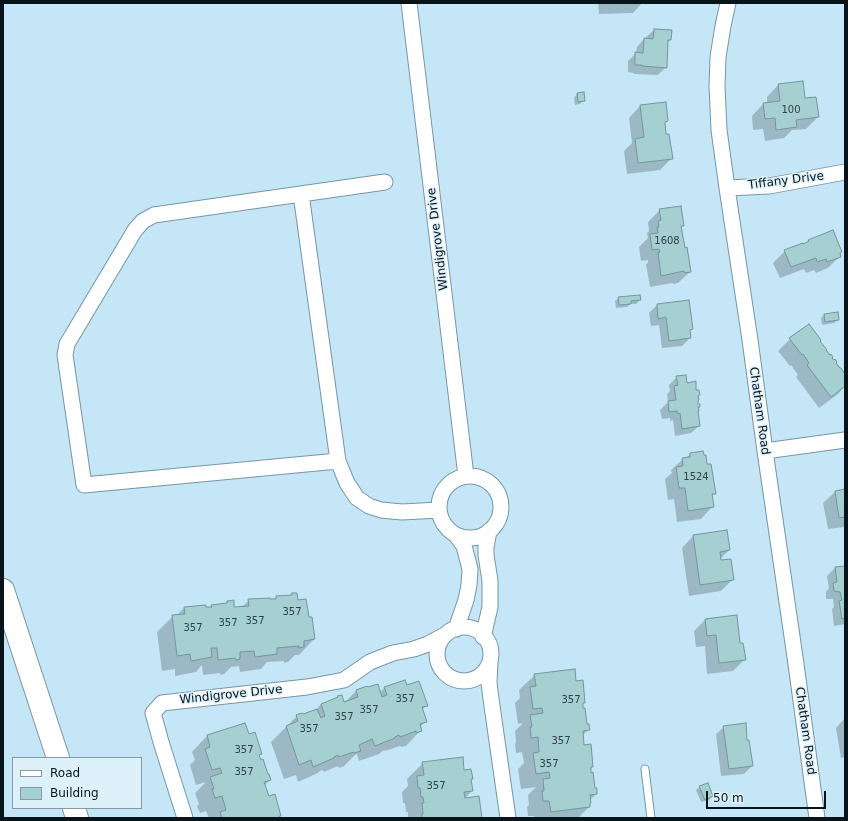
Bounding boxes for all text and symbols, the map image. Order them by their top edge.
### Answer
house number: 100 [781,104,801,116]
street label: Tiffany Drive [747,169,825,193]
street label: Windigrove Drive [425,187,451,291]
house number: 1608 [654,235,680,247]
street label: Chatham Road [746,366,772,456]
house number: 1524 [683,471,709,483]
house number: 357 [282,606,302,618]
house number: 357 [245,615,265,627]
house number: 357 [218,617,238,629]
house number: 357 [183,622,203,634]
street label: Windigrove Drive [179,682,283,708]
street label: Chatham Road [792,686,818,776]
house number: 357 [395,693,415,705]
house number: 357 [561,694,581,706]
house number: 357 [359,704,379,716]
house number: 357 [334,711,354,723]
house number: 357 [299,723,319,735]
house number: 357 [551,735,571,747]
house number: 357 [234,744,254,756]
legend [12,757,142,809]
house number: 357 [539,758,559,770]
text: Road [50,766,80,780]
house number: 357 [234,766,254,778]
house number: 357 [426,780,446,792]
scale bar [708,783,828,809]
text: Building [50,786,99,800]
text: 50 m [713,791,744,805]

